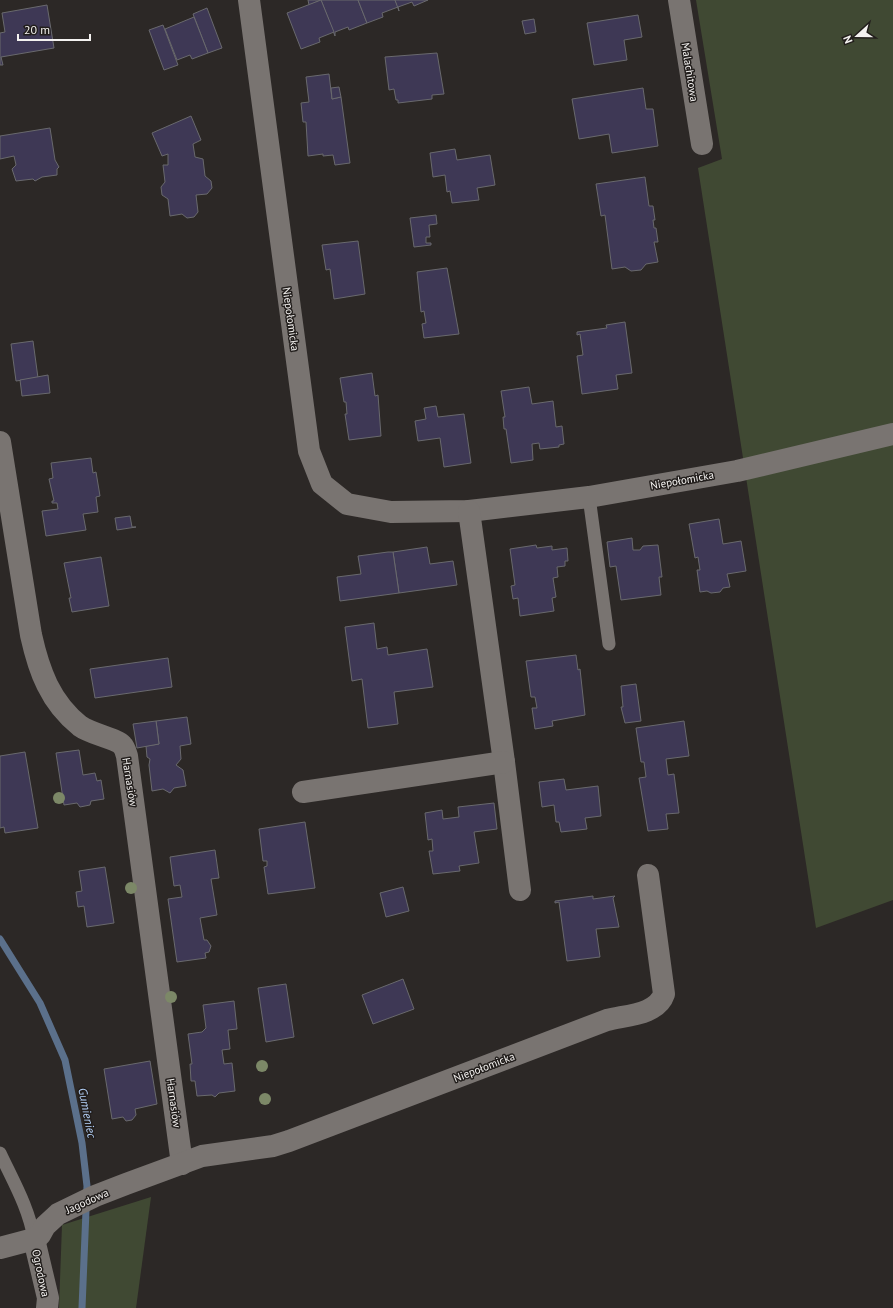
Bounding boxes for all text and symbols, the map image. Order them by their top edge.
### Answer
scale bar [18,16,90,42]
north arrow [837,16,877,56]
text: 20 m [24,22,50,37]
text: N [840,34,855,45]
street label: Malachitowa [678,41,702,103]
street label: Niepołomicka [280,286,302,352]
street label: Niepołomicka [649,468,715,492]
street label: Harnasiów [119,756,141,808]
street label: Niepołomicka [451,1049,517,1085]
street label: Harnasiów [164,1078,184,1128]
water label: Gumieniec [75,1086,100,1140]
street label: Jagodowa [62,1185,111,1217]
street label: Ogrodowa [29,1248,53,1298]

